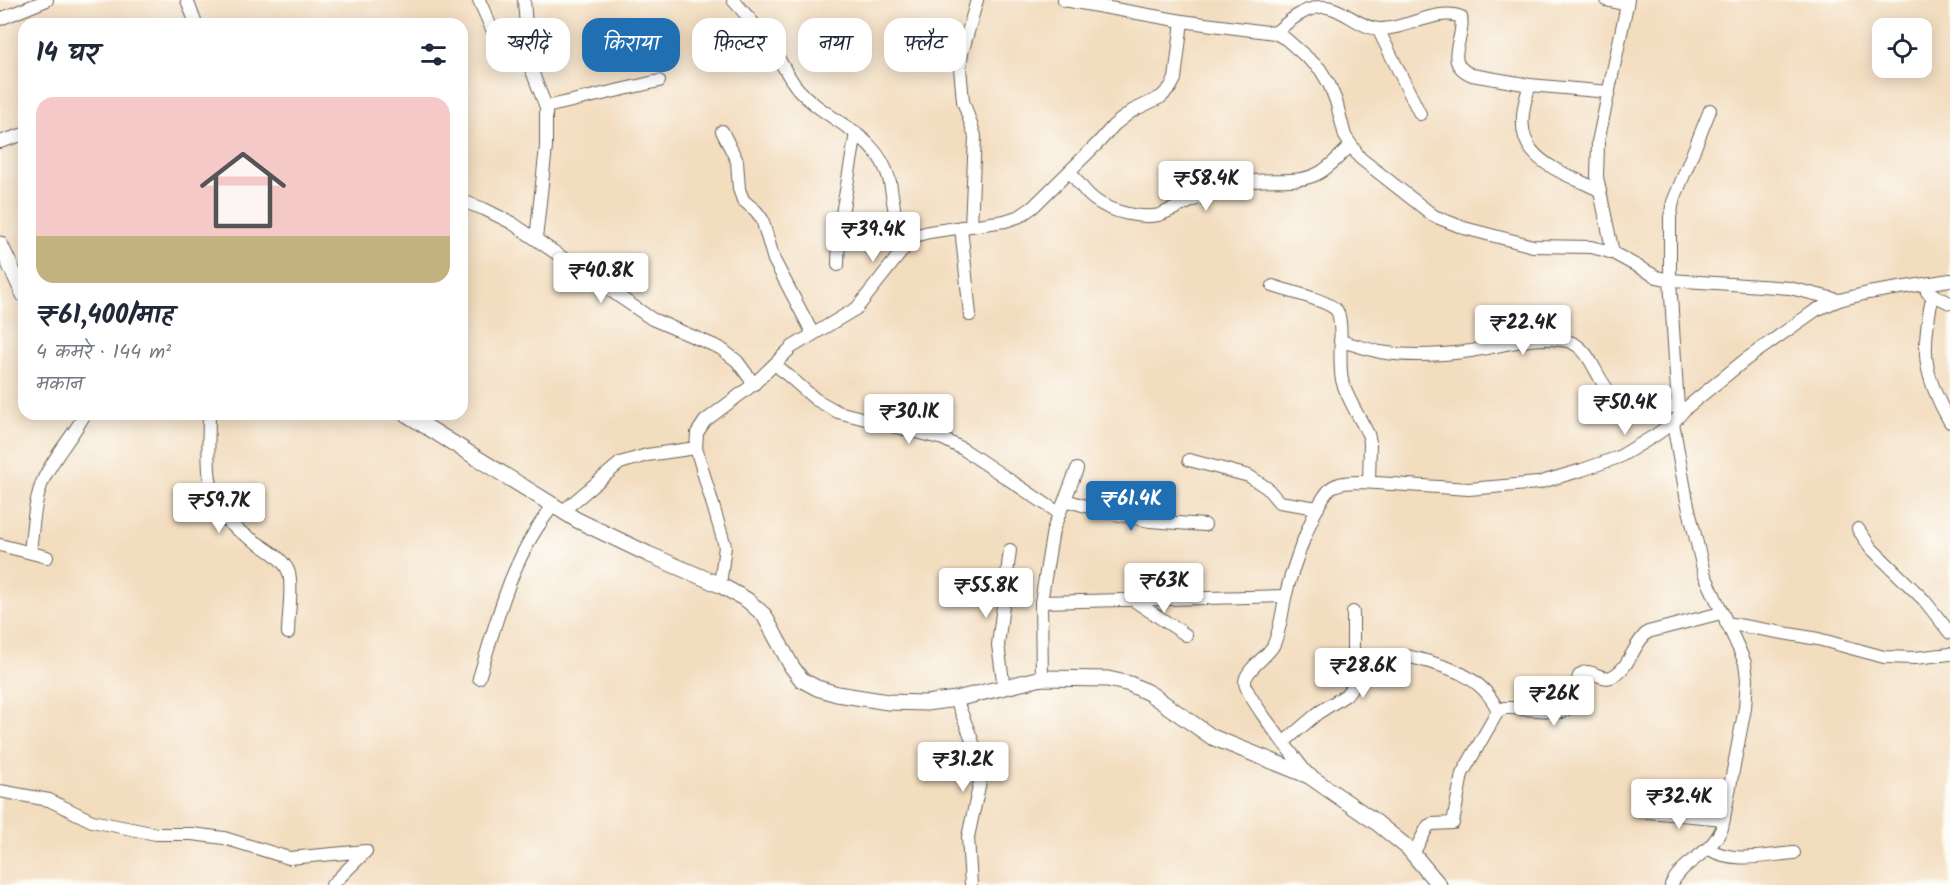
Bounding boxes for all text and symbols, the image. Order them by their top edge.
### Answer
chip: खरीदें [486,18,570,72]
chip: किराया [582,18,680,72]
chip: फ़िल्टर [692,18,786,72]
chip: नया [798,18,872,72]
chip: फ़्लैट [884,18,966,72]
map controls [1872,18,1932,78]
button: locate [1872,18,1932,78]
text: 14 घर [36,33,98,75]
icon: filters [417,38,450,71]
icon: home [189,136,297,244]
pin: ₹58.4K [1157,161,1255,212]
text: ₹58.4K [1173,164,1240,196]
pin: ₹39.4K [824,212,922,263]
text: ₹39.4K [840,215,906,247]
pin: ₹40.8K [552,253,650,304]
text: ₹40.8K [567,256,635,288]
text: ₹61,400/माह [36,295,173,337]
pin: ₹22.4K [1474,305,1572,356]
text: ₹22.4K [1489,308,1557,340]
text: 4 कमरे · 144 m² [36,337,171,369]
text: मकान [36,369,83,401]
pin: ₹50.4K [1576,385,1674,436]
text: ₹50.4K [1592,388,1658,420]
pin: ₹30.1K [860,394,958,445]
text: ₹30.1K [878,397,940,429]
pin: ₹61.4K [1082,481,1180,532]
pin: ₹59.7K [170,483,268,534]
text: ₹61.4K [1100,484,1162,516]
text: ₹59.7K [187,486,251,518]
pin: ₹63K [1128,563,1200,614]
text: ₹63K [1138,566,1190,598]
pin: ₹55.8K [937,568,1035,619]
text: ₹55.8K [953,571,1019,603]
pin: ₹28.6K [1314,648,1412,699]
text: ₹28.6K [1329,651,1397,683]
pin: ₹26K [1518,676,1590,727]
text: ₹26K [1528,679,1580,711]
pin: ₹31.2K [914,742,1012,793]
text: ₹31.2K [932,745,994,777]
pin: ₹32.4K [1630,779,1728,830]
text: ₹32.4K [1645,782,1713,814]

